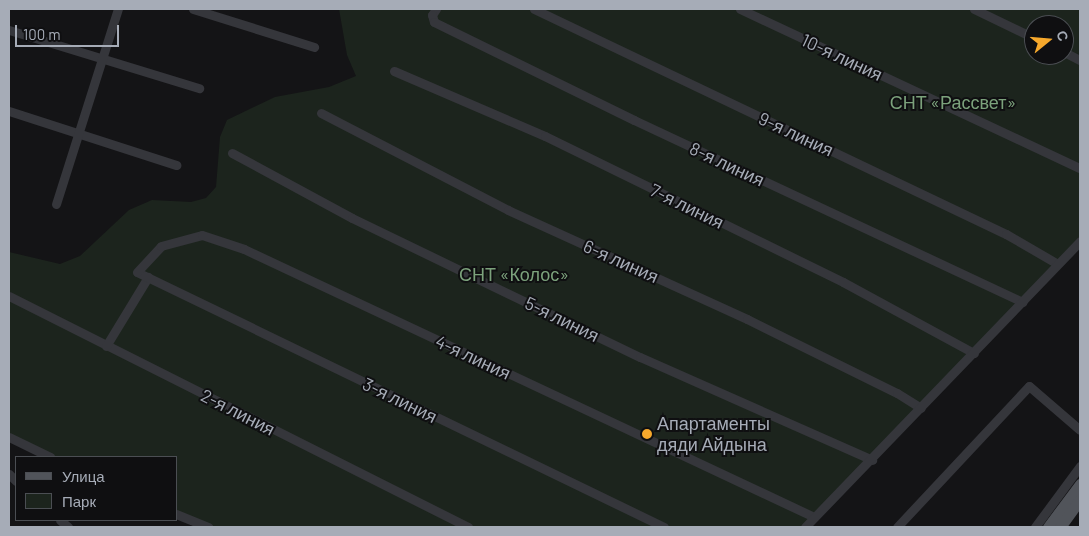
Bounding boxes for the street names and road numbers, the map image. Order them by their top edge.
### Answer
street label: 10-я линия [798,29,886,85]
street label: 9-я линия [755,107,837,161]
street label: 8-я линия [686,137,768,191]
street label: 7-я линия [647,179,727,233]
street label: 6-я линия [580,235,662,287]
street label: 5-я линия [521,292,603,346]
street label: 4-я линия [432,330,514,384]
street label: 3-я линия [359,373,441,427]
street label: 2-я линия [197,384,279,440]

